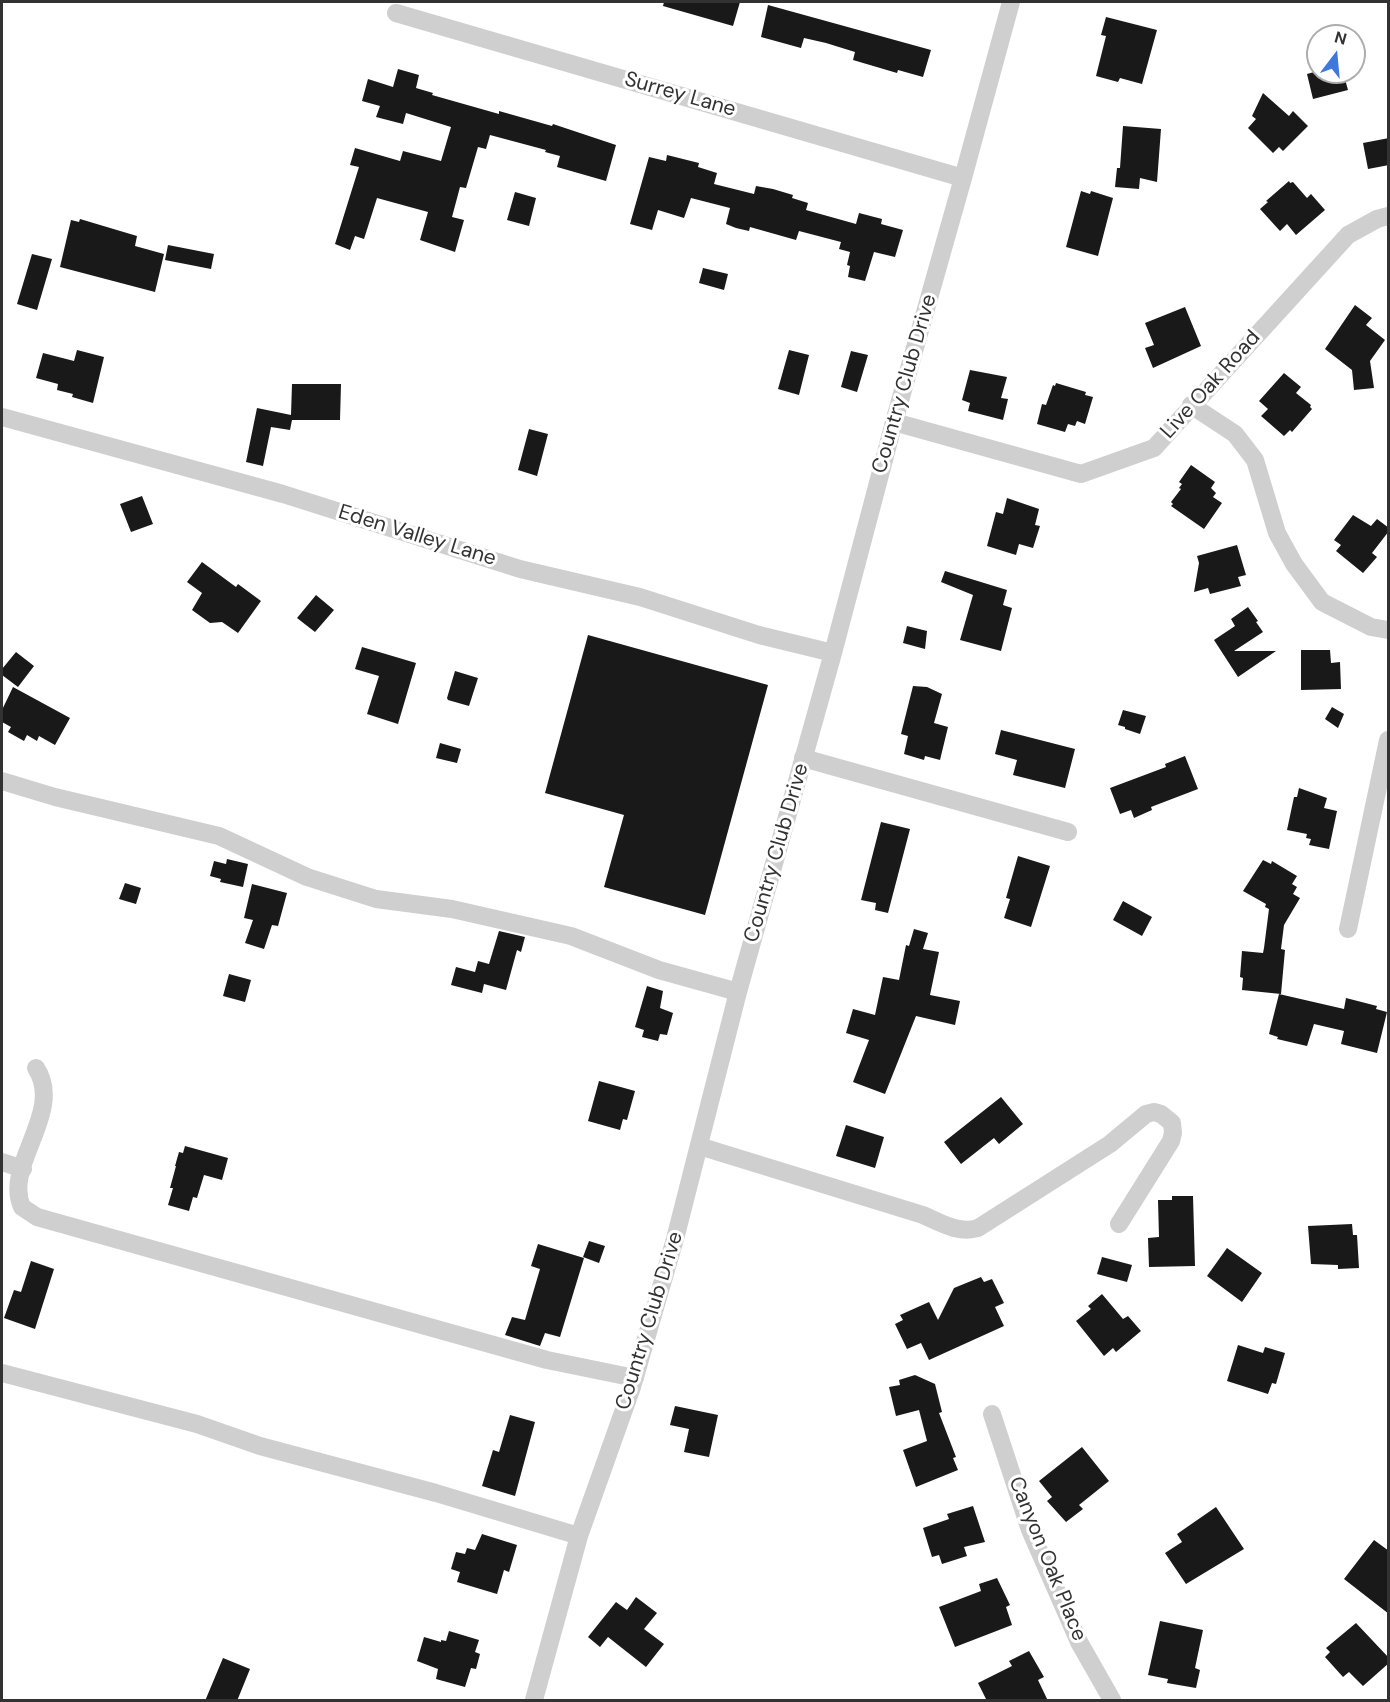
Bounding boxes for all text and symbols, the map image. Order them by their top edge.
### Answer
north arrow [1306,24,1366,84]
text: N [1332,26,1349,50]
street label: Surrey Lane [621,67,739,123]
street label: Country Club Drive [867,292,943,476]
street label: Live Oak Road [1156,326,1266,444]
street label: Eden Valley Lane [335,500,499,572]
street label: Country Club Drive [739,761,815,945]
street label: Country Club Drive [611,1229,689,1413]
street label: Canyon Oak Place [1003,1473,1091,1645]

